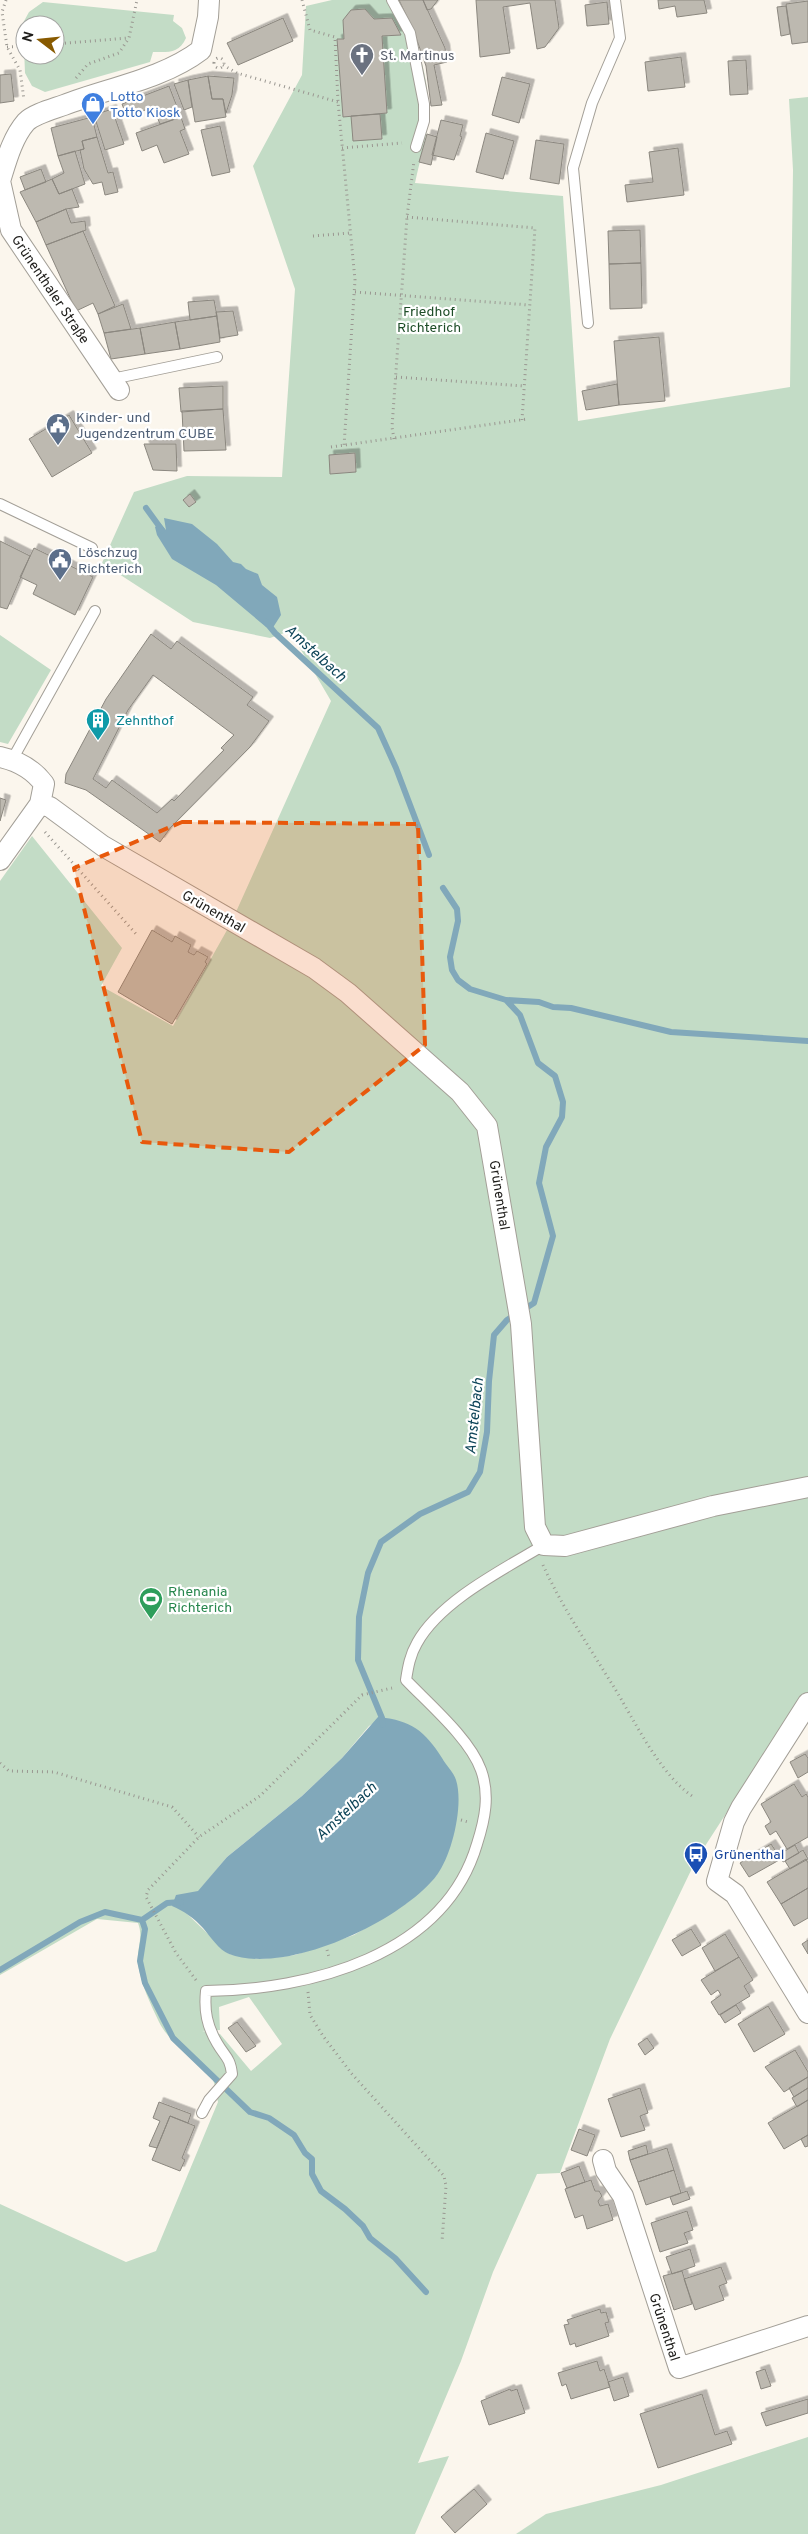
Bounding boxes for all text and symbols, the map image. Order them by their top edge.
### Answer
north arrow [15,15,65,65]
text: N [19,30,39,44]
church icon: St. Martinus [349,42,375,76]
place label: St. Martinus [380,48,455,65]
place label: Lotto Totto Kiosk [110,89,180,122]
shop icon: Lotto Totto Kiosk [80,91,106,125]
street label: Grünenthaler Straße [7,232,92,347]
park label: Friedhof Richterich [397,304,461,337]
place label: Kinder- und Jugendzentrum CUBE [76,410,215,443]
public building icon: Kinder- und Jugendzentrum CUBE [45,412,71,446]
place label: Löschzug Richterich [78,545,142,578]
public building icon: Löschzug Richterich [47,547,73,581]
water label: Amstelbach [280,621,350,687]
building icon: Zehnthof [85,707,111,741]
place label: Zehnthof [116,713,174,730]
street label: Grünenthal [179,887,248,937]
street label: Grünenthal [485,1159,512,1231]
water label: Amstelbach [462,1377,489,1455]
place label: Rhenania Richterich [168,1584,232,1617]
sports icon: Rhenania Richterich [138,1586,164,1620]
water label: Amstelbach [313,1779,382,1845]
bus stop icon: Grünenthal [683,1841,709,1875]
place label: Grünenthal [714,1847,784,1864]
street label: Grünenthal [645,2291,683,2364]

